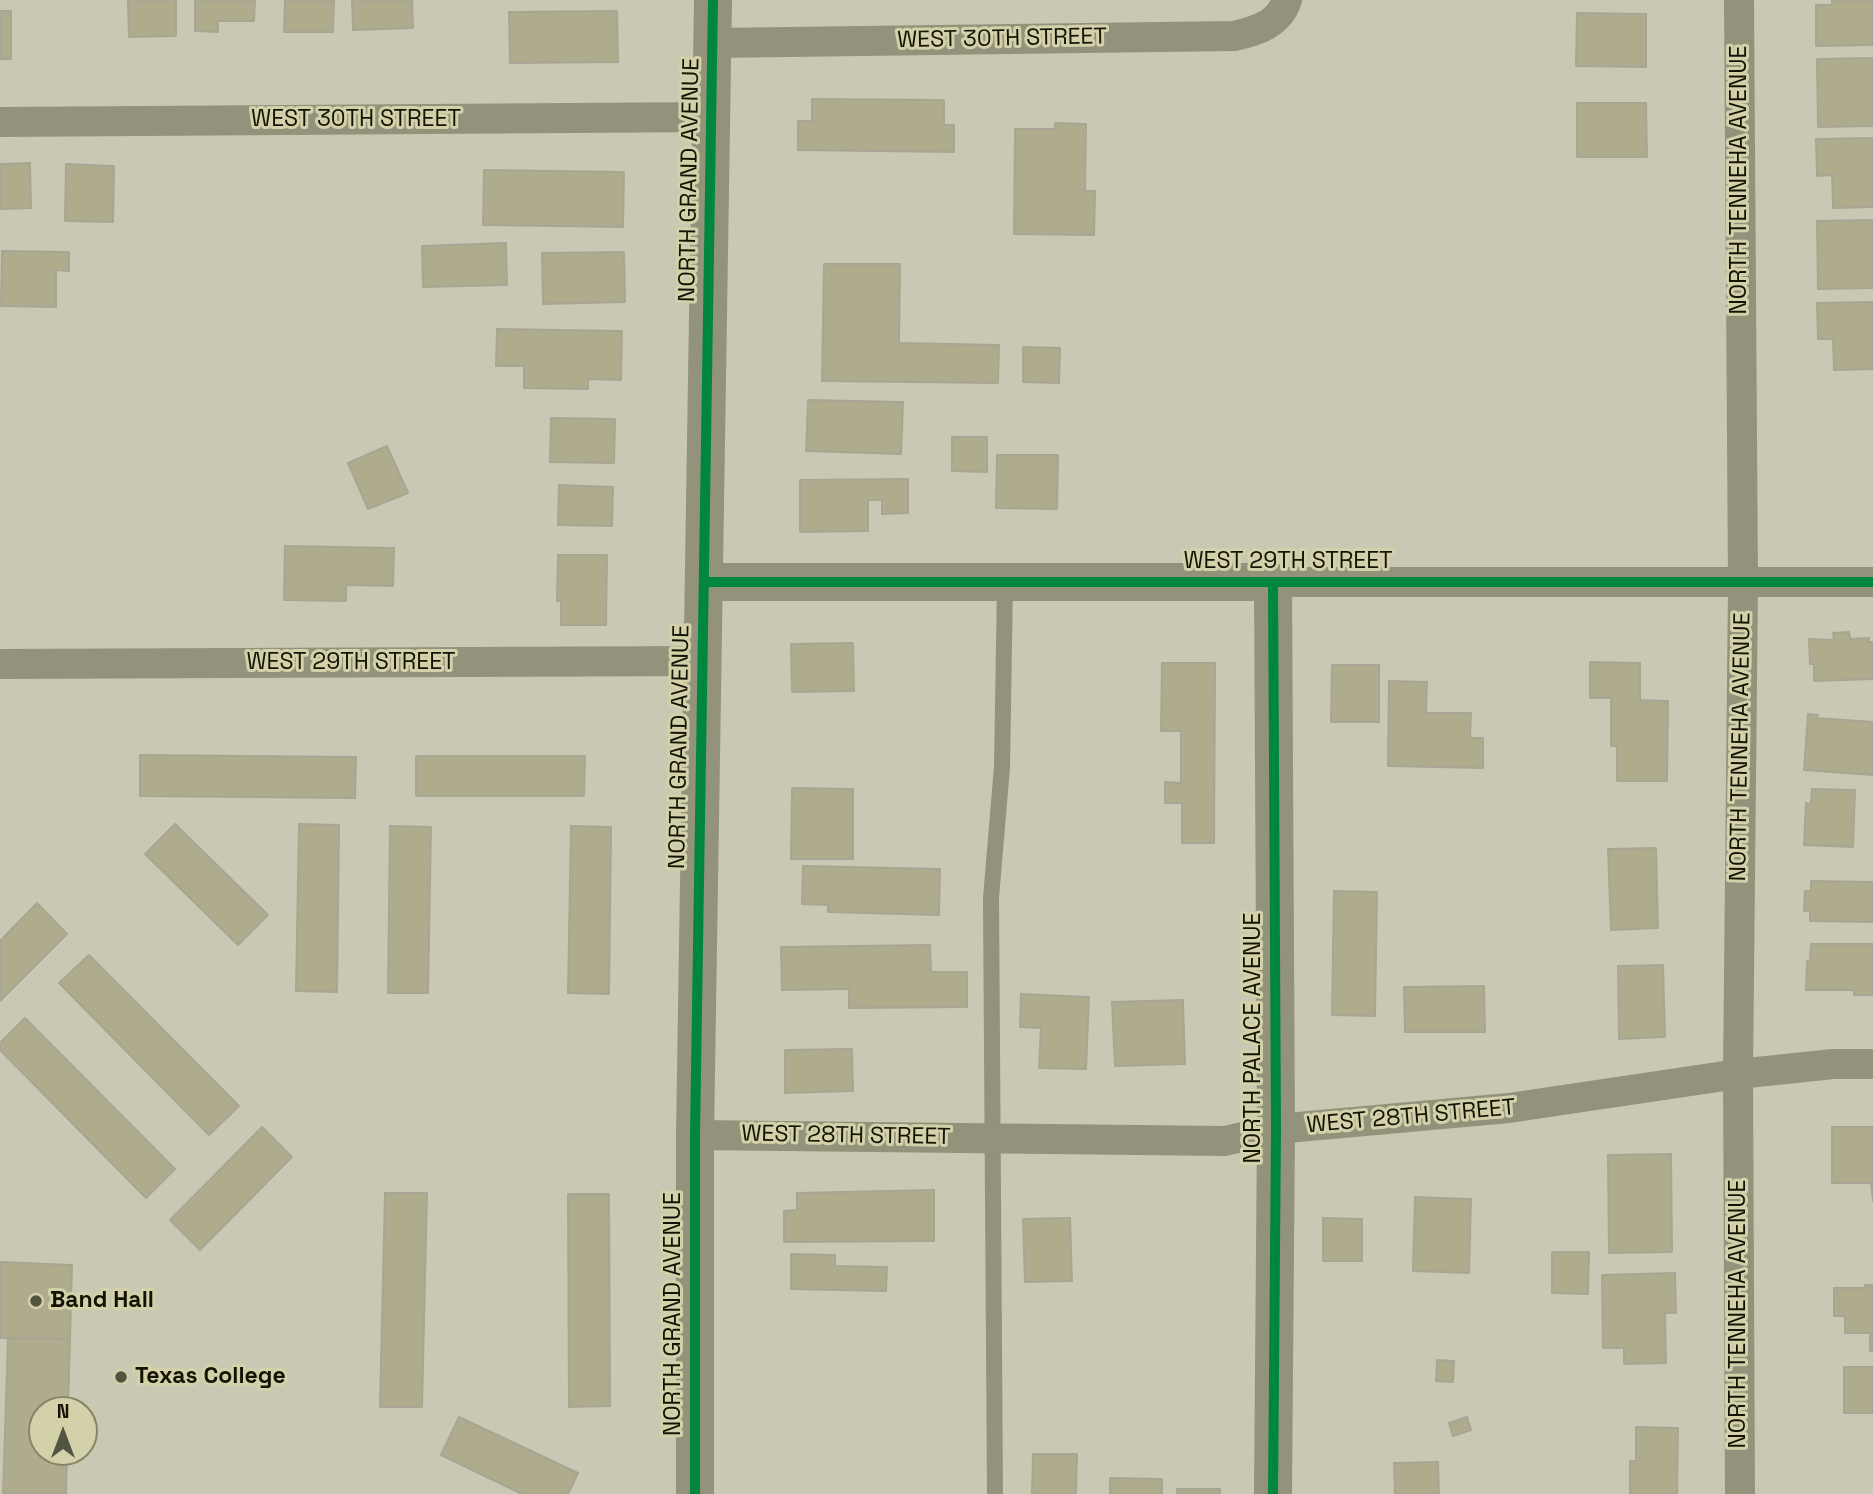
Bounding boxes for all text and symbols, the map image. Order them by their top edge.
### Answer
street label: WEST 30TH STREET [897,23,1107,55]
street label: NORTH TENNEHA AVENUE [1726,46,1754,314]
street label: NORTH GRAND AVENUE [674,58,706,302]
street label: WEST 30TH STREET [251,106,461,134]
street label: WEST 29TH STREET [1183,548,1393,576]
street label: NORTH TENNEHA AVENUE [1725,612,1757,882]
street label: NORTH GRAND AVENUE [664,625,696,869]
street label: WEST 29TH STREET [246,649,456,677]
street label: NORTH PALACE AVENUE [1240,913,1268,1163]
street label: WEST 28TH STREET [1305,1094,1517,1140]
street label: WEST 28TH STREET [741,1120,951,1152]
street label: NORTH TENNEHA AVENUE [1725,1180,1753,1448]
street label: NORTH GRAND AVENUE [660,1192,688,1436]
place label: Band Hall [50,1287,154,1315]
marker: Band Hall [28,1293,44,1309]
place label: Texas College [135,1363,286,1391]
marker: Texas College [113,1369,129,1385]
north arrow [28,1396,98,1466]
text: N [57,1399,69,1424]

